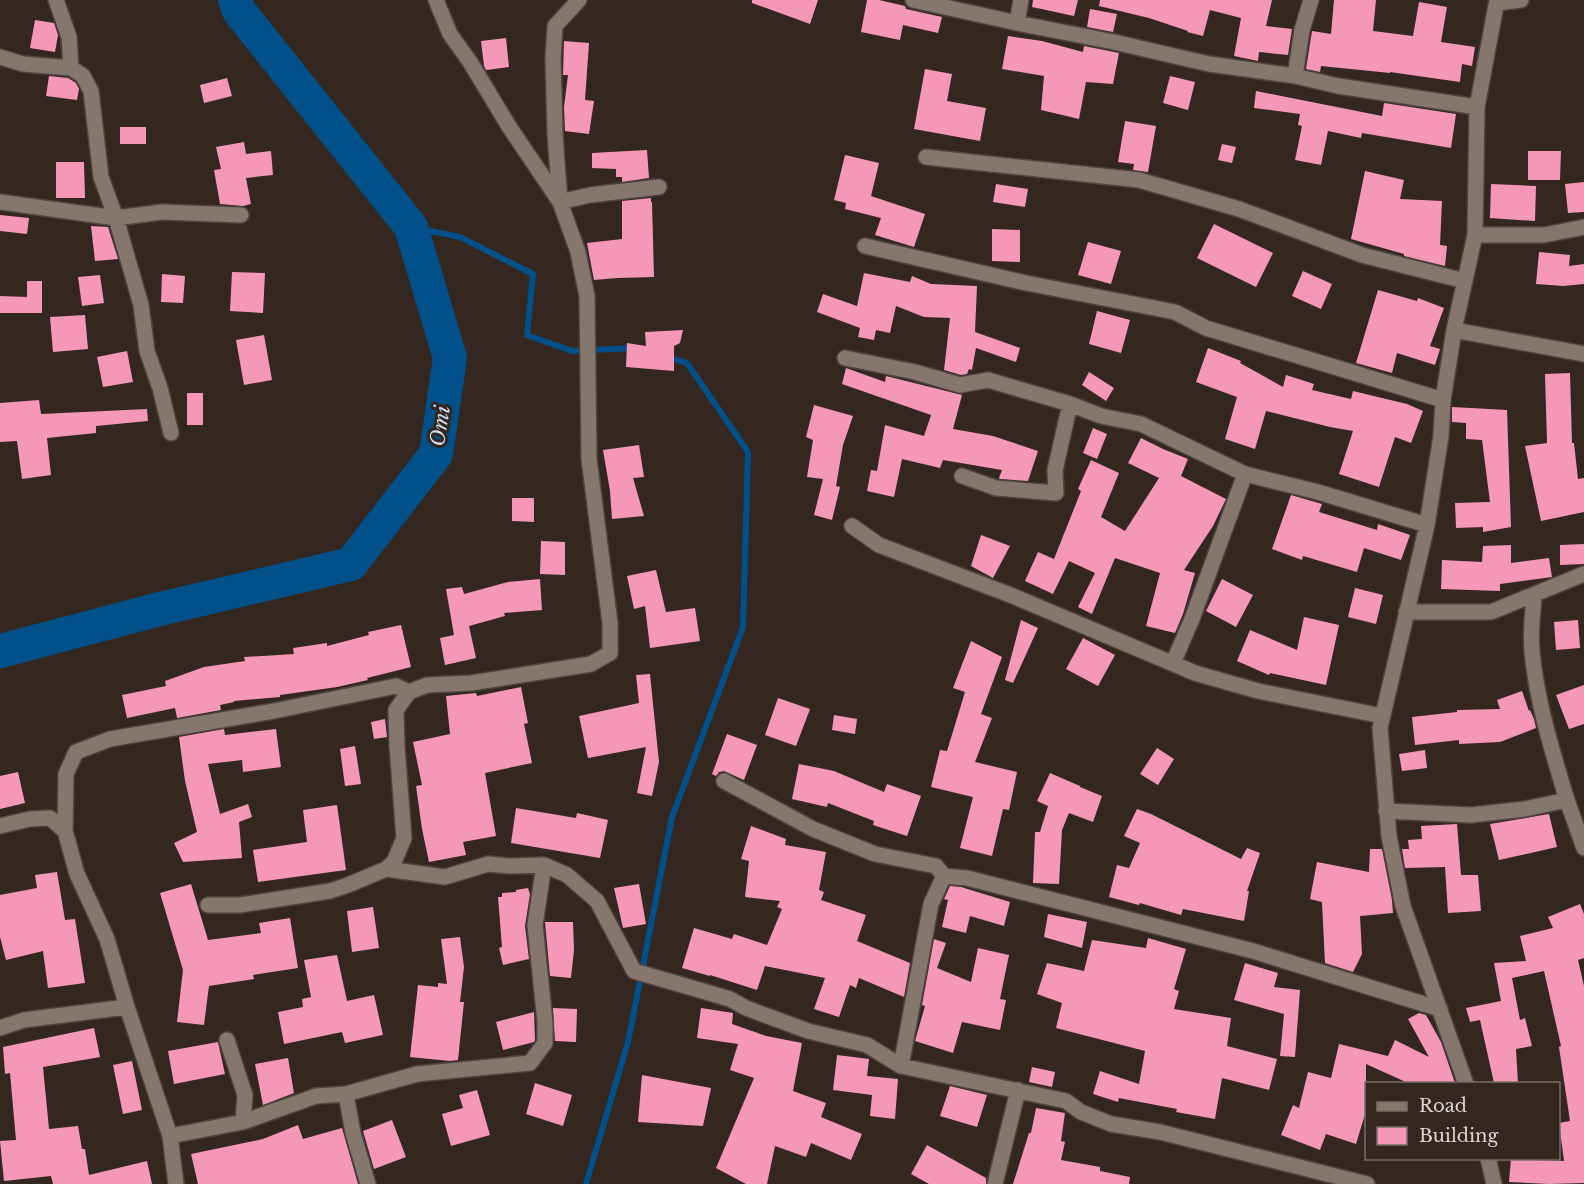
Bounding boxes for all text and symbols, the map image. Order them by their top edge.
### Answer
water label: Omi [425,404,455,448]
legend [1365,1082,1560,1160]
text: Road [1419,1095,1467,1117]
text: Building [1419,1125,1498,1147]

